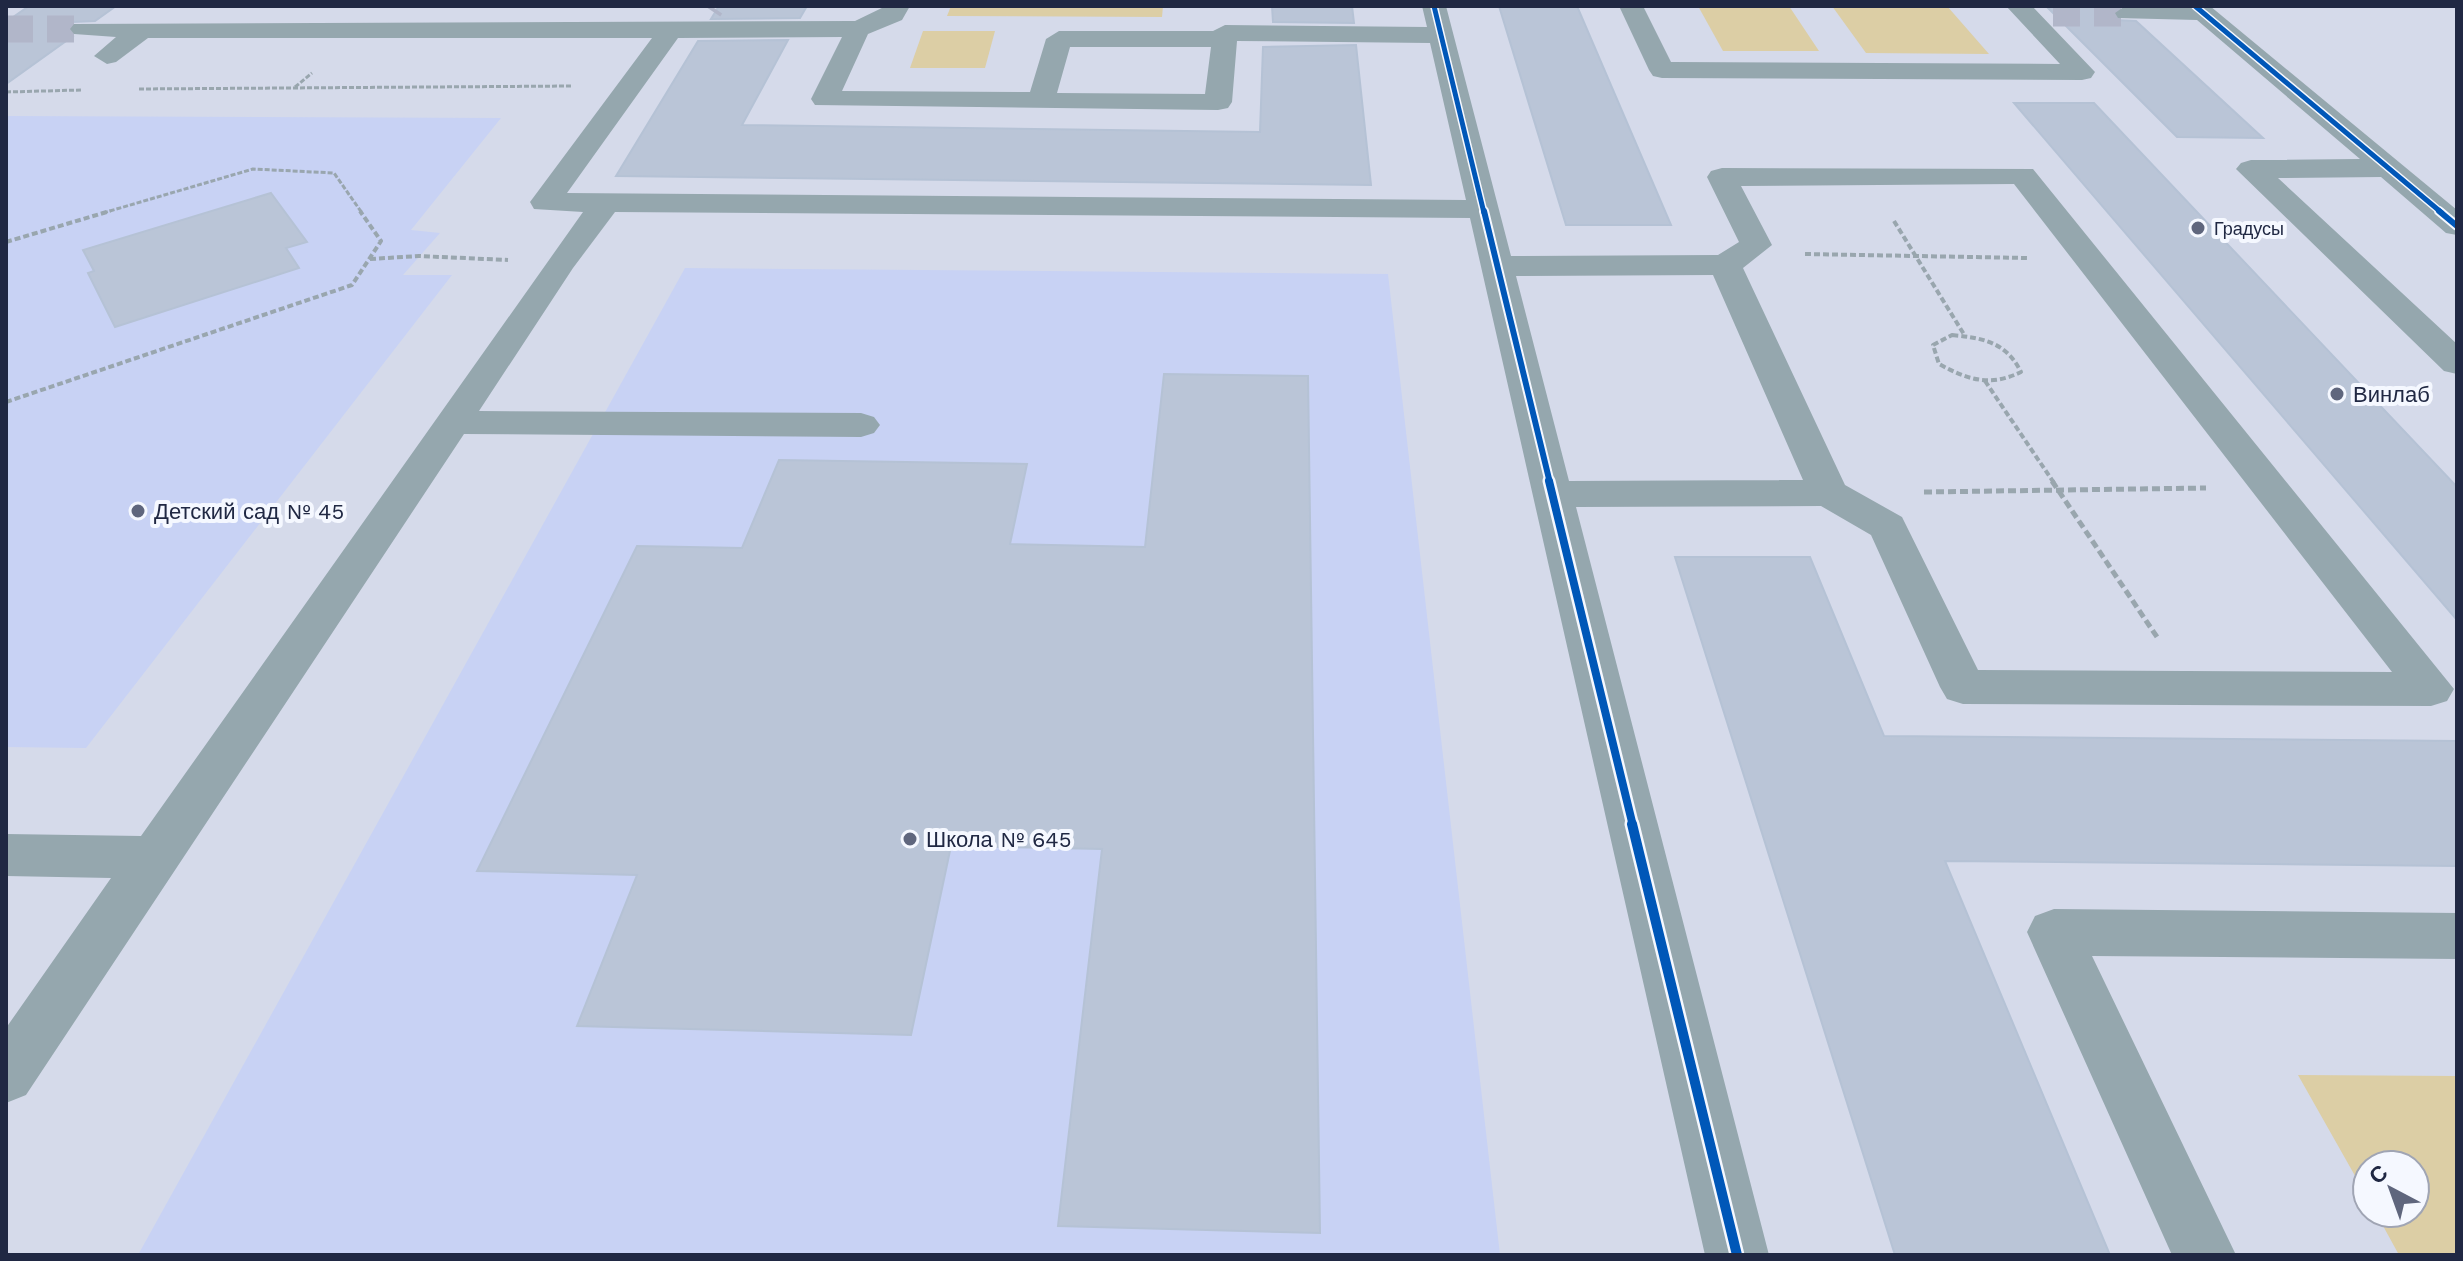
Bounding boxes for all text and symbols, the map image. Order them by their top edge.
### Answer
place label: Градусы [2214,218,2284,239]
marker: Градусы [2189,219,2207,237]
place label: Винлаб [2353,382,2430,407]
marker: Винлаб [2328,385,2346,403]
place label: Детский сад № 45 [154,499,344,524]
marker: Детский сад № 45 [129,502,147,520]
place label: Школа № 645 [926,827,1072,852]
marker: Школа № 645 [901,830,919,848]
north arrow [2351,1149,2431,1229]
text: С [2364,1160,2392,1189]

